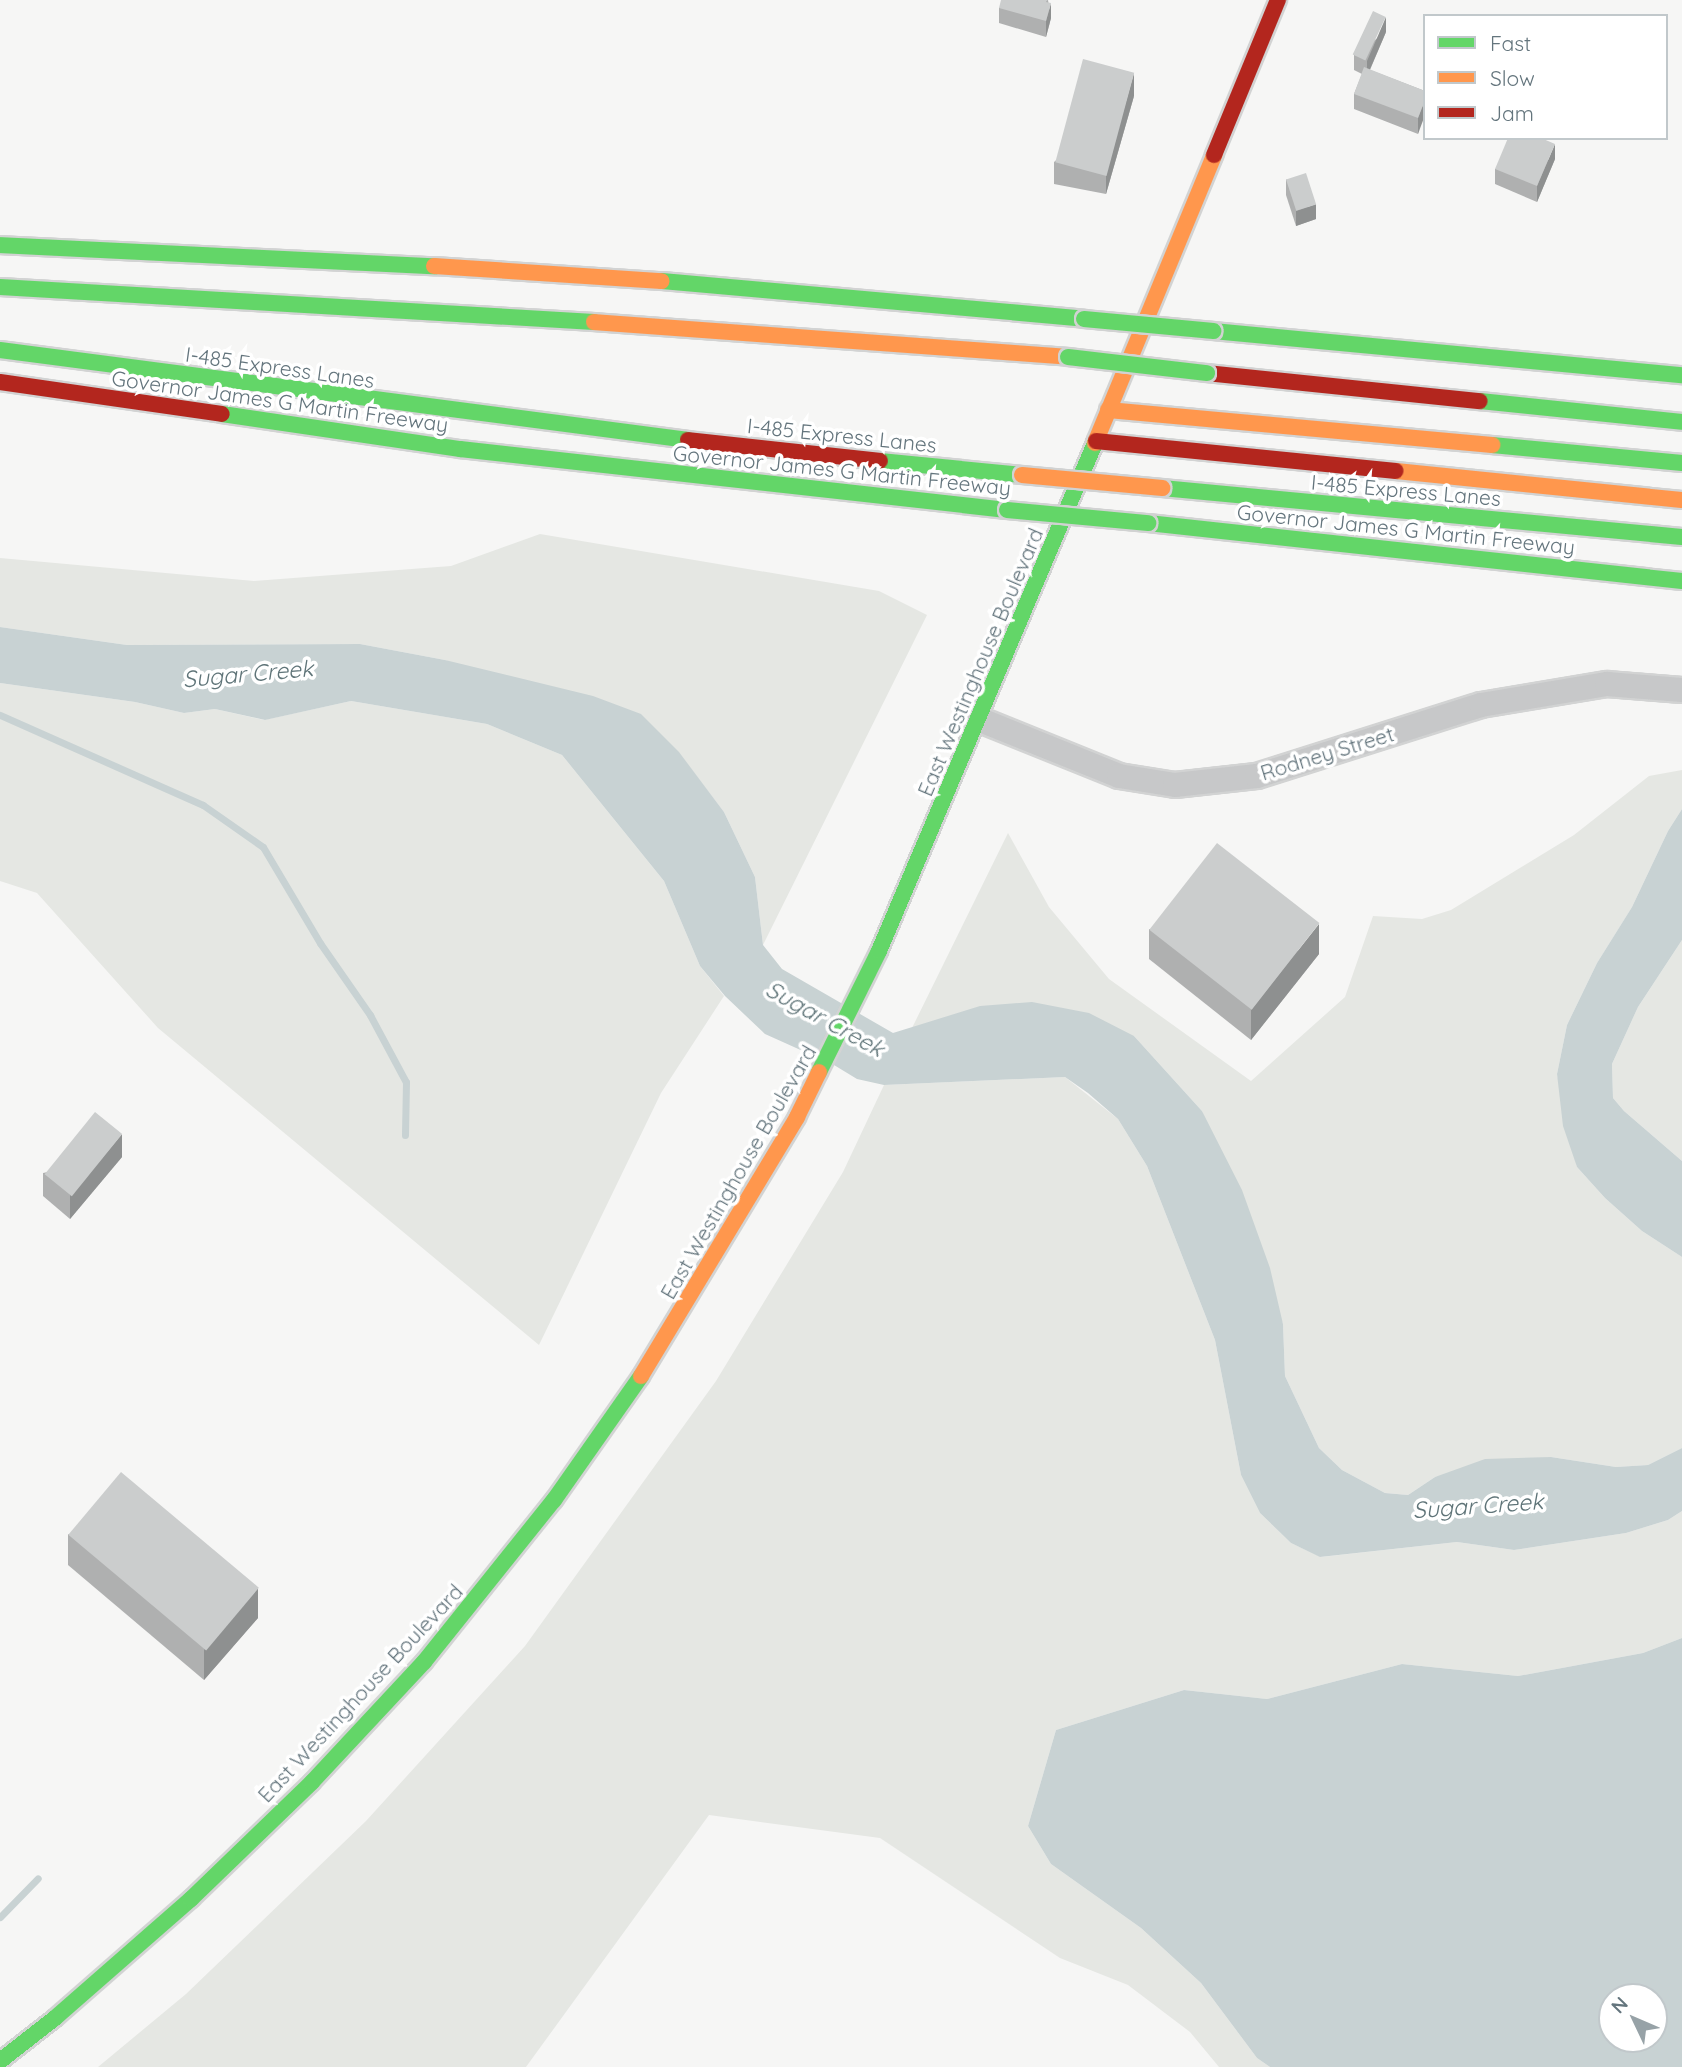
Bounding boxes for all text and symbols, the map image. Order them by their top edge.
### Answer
legend [1423,14,1668,140]
text: Fast [1490,30,1531,56]
text: Slow [1490,65,1535,91]
text: Jam [1490,100,1534,126]
street label: I-485 Express Lanes [184,341,376,393]
street label: Governor James G Martin Freeway [110,365,450,437]
street label: I-485 Express Lanes [746,413,938,457]
street label: Governor James G Martin Freeway [672,440,1012,500]
street label: I-485 Express Lanes [1310,469,1502,511]
street label: Governor James G Martin Freeway [1236,499,1576,559]
street label: East Westinghouse Boulevard [912,524,1048,800]
water label: Sugar Creek [182,655,314,693]
street label: Rodney Street [1257,721,1397,785]
water label: Sugar Creek [761,975,889,1063]
street label: East Westinghouse Boulevard [655,1041,821,1303]
water label: Sugar Creek [1412,1488,1544,1524]
street label: East Westinghouse Boulevard [252,1579,468,1807]
north arrow [1598,1983,1668,2053]
text: N [1606,1991,1633,2018]

